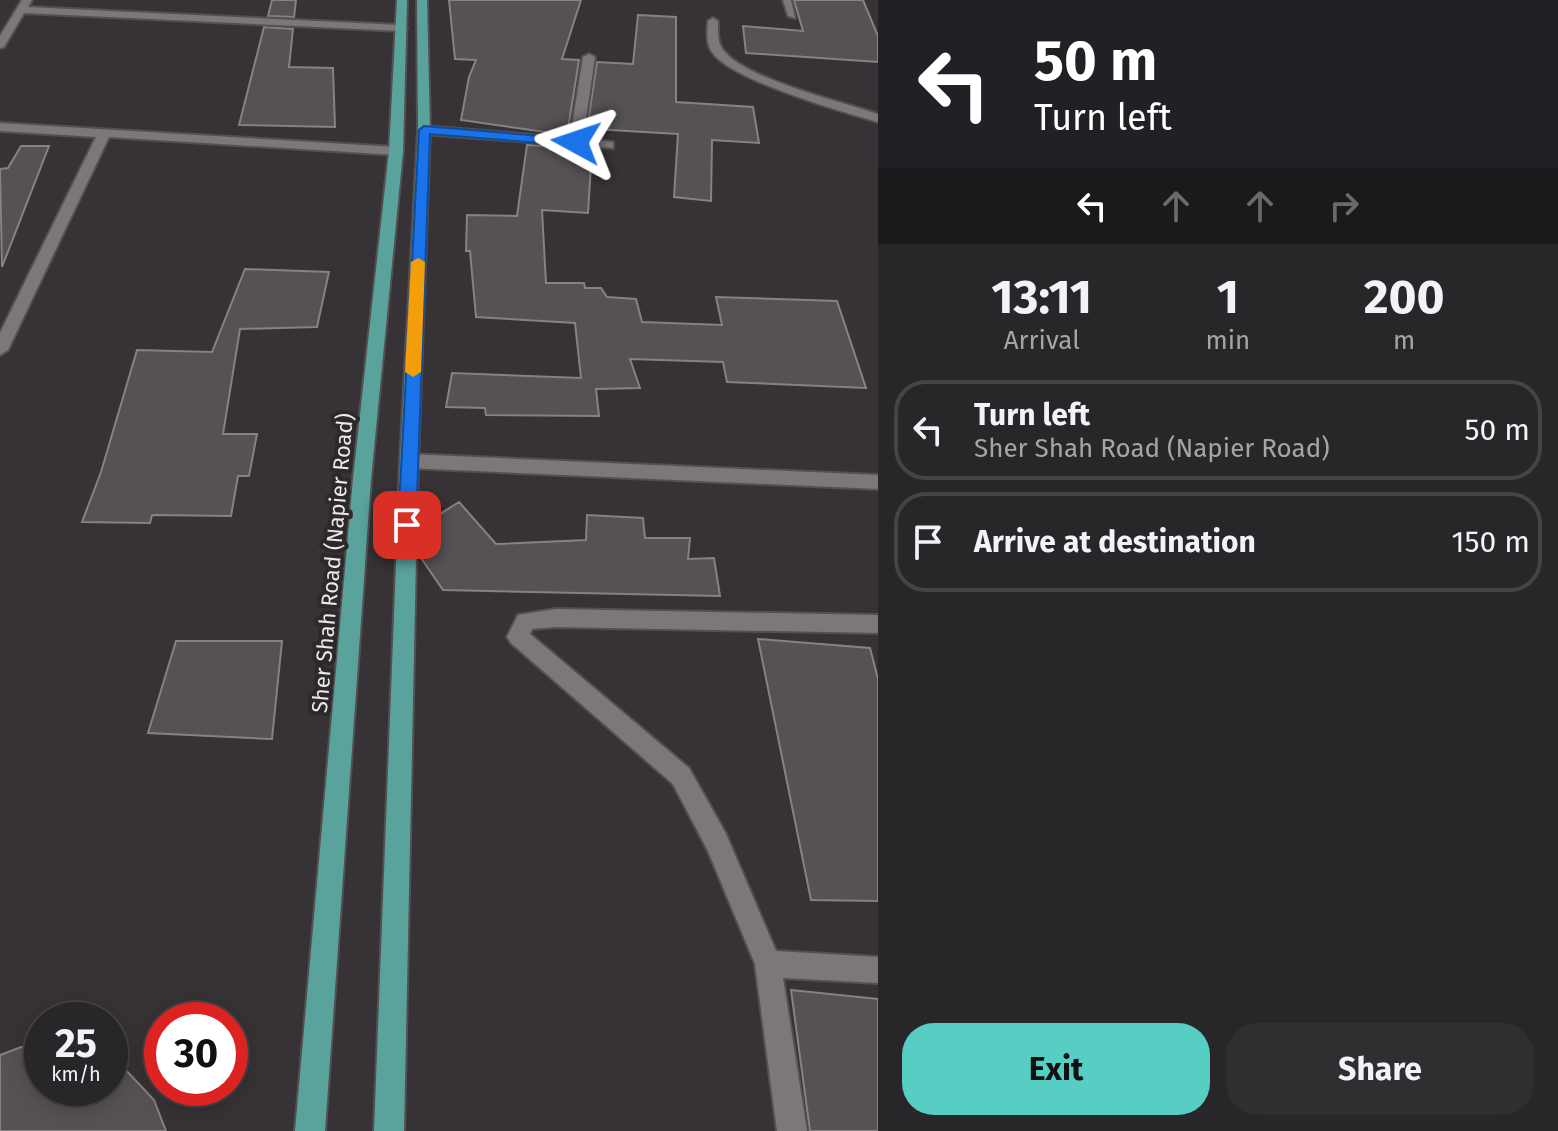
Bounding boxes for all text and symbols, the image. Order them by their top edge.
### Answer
text: 50 m [1034,28,1157,95]
icon: left [902,32,1006,136]
text: Turn left [1034,96,1172,140]
position arrow [534,100,618,184]
icon: left [1070,184,1114,228]
icon: ahead [1154,184,1198,228]
icon: ahead [1238,184,1282,228]
icon: right [1322,184,1366,228]
text: 13:11 [991,268,1092,326]
text: 1 [1217,268,1239,326]
text: 200 [1364,268,1445,326]
text: Arrival [1004,325,1080,356]
text: min [1205,325,1250,356]
text: m [1393,325,1415,356]
text: Turn left [974,397,1090,433]
icon: left [906,408,950,452]
street label: Sher Shah Road (Napier Road) [306,412,359,714]
text: 50 m [1465,412,1530,448]
text: Sher Shah Road (Napier Road) [974,433,1330,464]
pin [373,491,441,559]
icon: arrive [385,503,429,547]
icon: arrive [906,520,950,564]
text: Arrive at destination [974,524,1256,560]
text: 150 m [1452,524,1530,560]
speed limit sign: 30 [144,1002,248,1106]
text: 25 [55,1020,97,1068]
button: Exit [902,1023,1210,1115]
button: Share [1226,1023,1534,1115]
text: km/h [51,1062,101,1086]

